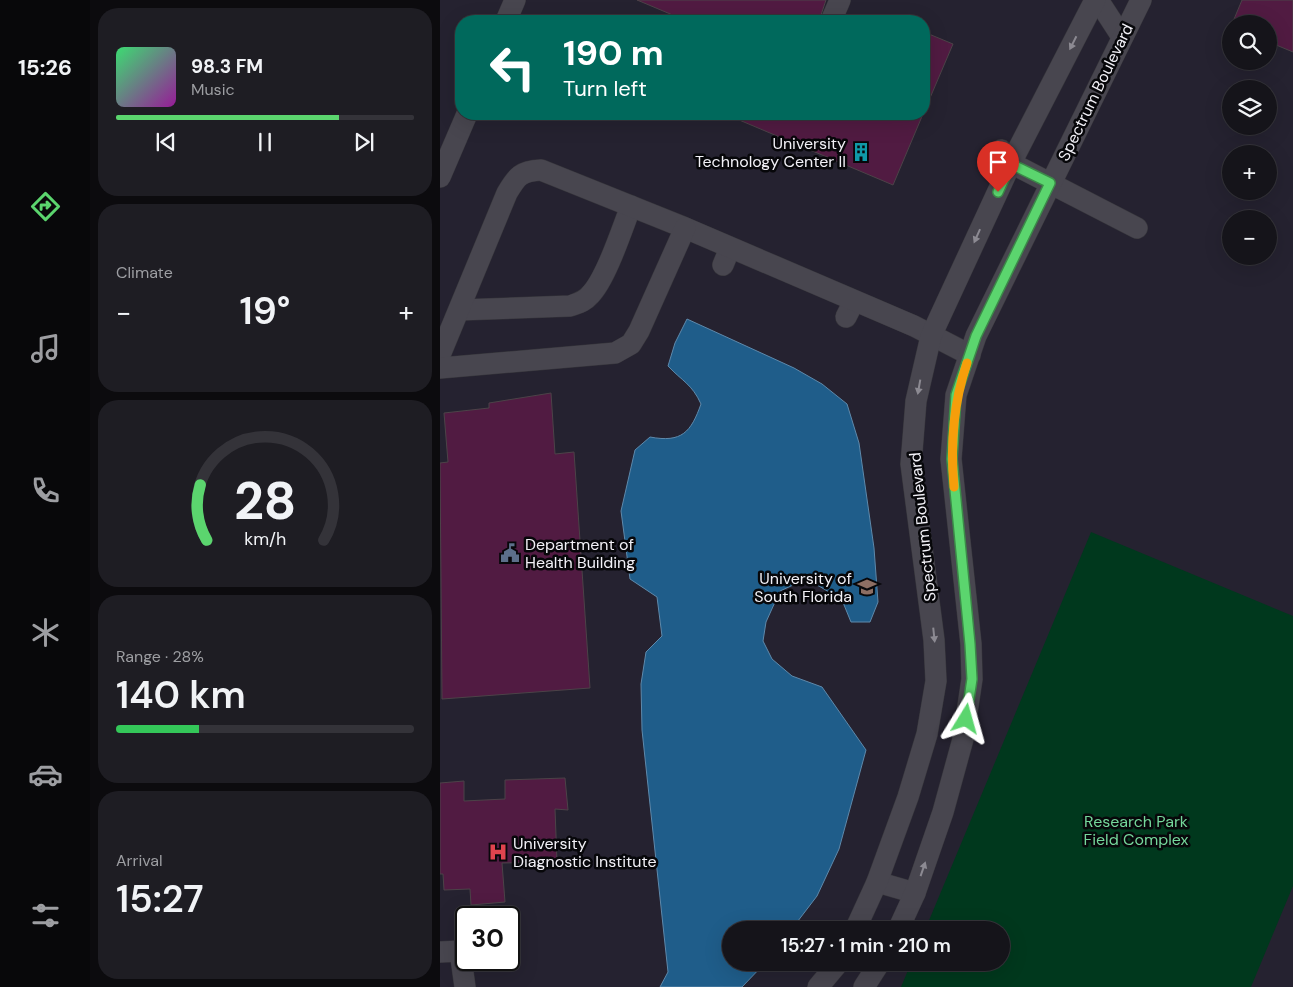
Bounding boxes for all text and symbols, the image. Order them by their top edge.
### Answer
map controls [1222,15,1277,265]
button: search [1222,15,1277,70]
street label: Spectrum Boulevard [1053,20,1138,164]
text: 190 m [563,30,664,76]
icon: left [480,35,545,100]
one-way arrow [1069,36,1077,51]
text: 15:26 [18,53,72,82]
text: 98.3 FM [191,54,263,79]
text: Turn left [563,74,647,103]
text: Music [191,79,235,100]
button: layers [1222,80,1277,135]
icon: previous [152,128,180,156]
icon: pause [251,128,279,156]
icon: next [350,128,378,156]
place label: University Technology Center II [695,133,846,172]
building icon: University Technology Center II [850,141,872,163]
pin [977,141,1019,192]
button: + [1222,145,1277,200]
icon: arrive [984,148,1012,176]
icon: directions [28,189,63,224]
button: − [1222,210,1277,265]
one-way arrow [973,229,981,243]
text: Climate [116,262,173,283]
text: 19° [240,286,290,336]
text: − [116,294,131,331]
text: + [399,294,414,331]
icon: music [28,331,63,366]
one-way arrow [914,379,922,395]
street label: Spectrum Boulevard [904,451,941,603]
text: 28 [234,467,296,535]
icon: phone [28,473,63,508]
text: km/h [244,527,286,551]
place label: Department of Health Building [525,534,635,573]
public building icon: Department of Health Building [499,542,521,564]
place label: University of South Florida [754,568,852,607]
school or university icon: University of South Florida [856,576,878,598]
icon: climate [28,615,63,650]
one-way arrow [930,627,938,643]
text: Range · 28% [116,646,204,667]
text: 140 km [116,670,246,720]
position arrow [939,692,991,744]
icon: car [28,757,63,792]
park label: Research Park Field Complex [1084,811,1188,850]
place label: University Diagnostic Institute [513,833,657,872]
hospital icon: University Diagnostic Institute [487,841,509,863]
text: Arrival [116,850,163,871]
one-way arrow [919,861,927,876]
text: 15:27 [116,874,204,924]
icon: filters [28,898,63,933]
speed limit sign: 30 [455,906,520,971]
text: 15:27 · 1 min · 210 m [781,933,951,958]

